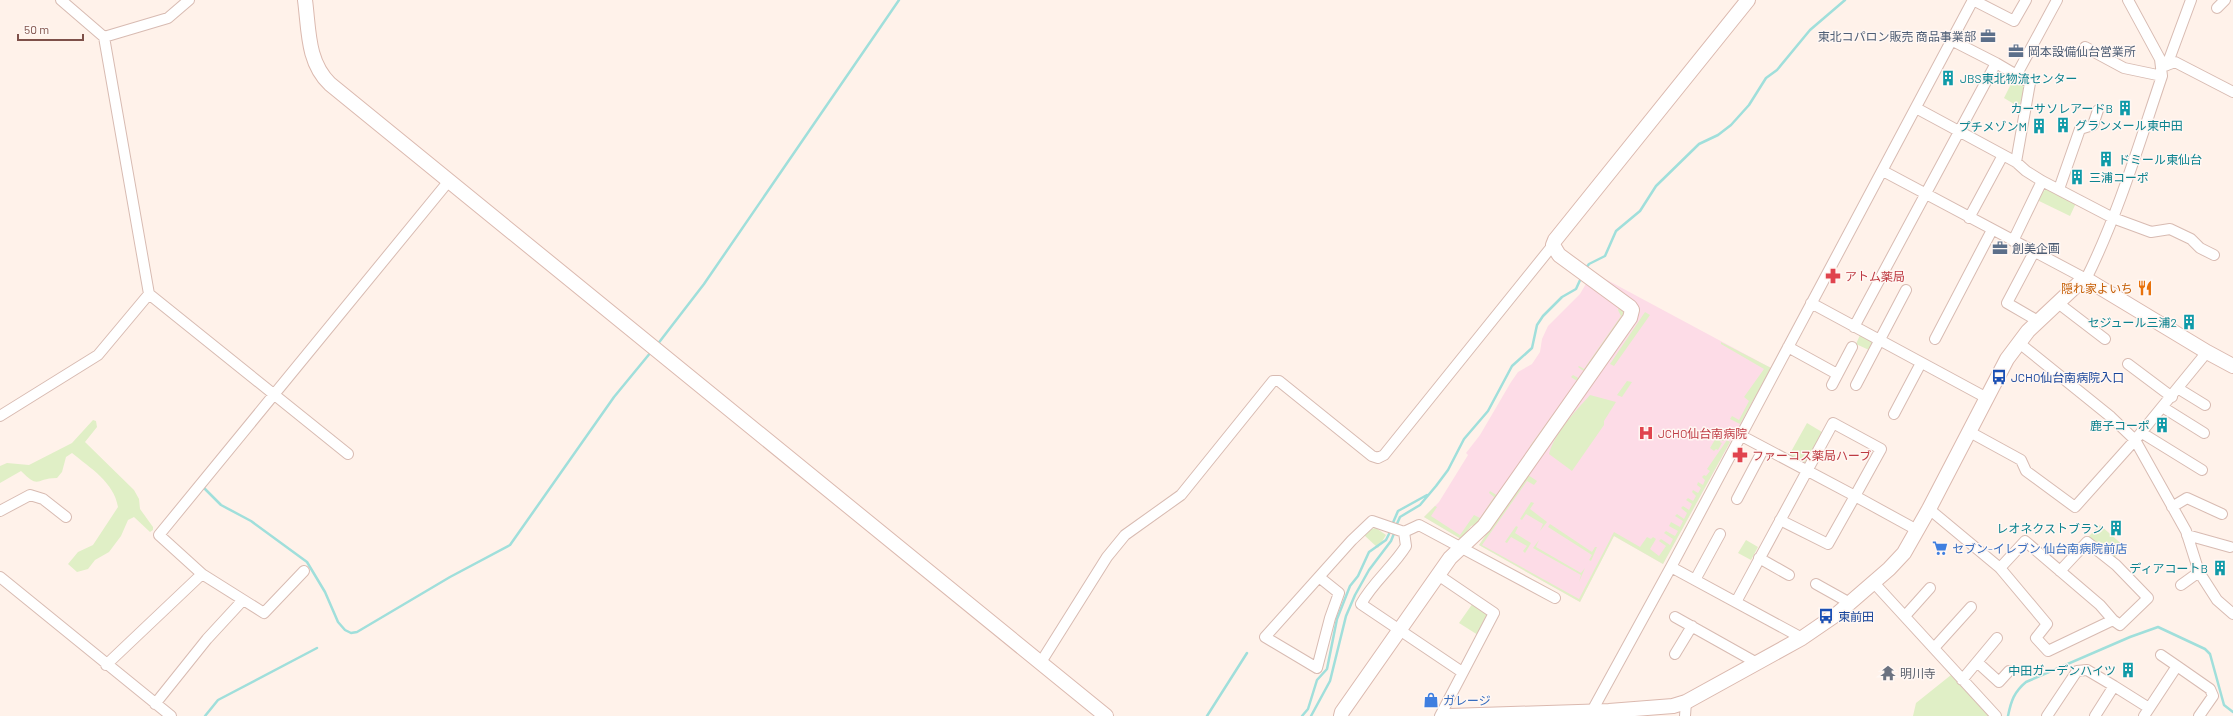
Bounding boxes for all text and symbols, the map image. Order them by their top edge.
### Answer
scale bar [18,16,83,42]
text: 50 m [24,22,49,36]
office icon: 東北コパロン販売 商品事業部 [1979,27,1997,45]
place label: 東北コパロン販売 商品事業部 [1818,29,1976,43]
office icon: 岡本設備仙台営業所 [2007,42,2025,60]
place label: 岡本設備仙台営業所 [2028,44,2136,58]
building icon: JBS東北物流センター [1939,69,1957,87]
place label: JBS東北物流センター [1960,71,2077,85]
building icon: カーサソレアードB [2116,99,2134,117]
place label: カーサソレアードB [2010,101,2113,115]
building icon: グランメール東中田 [2054,116,2072,134]
building icon: プチメゾンM [2030,117,2048,135]
place label: グランメール東中田 [2075,118,2183,132]
place label: プチメゾンM [1958,119,2027,133]
building icon: ドミール東仙台 [2097,150,2115,168]
place label: ドミール東仙台 [2118,152,2202,166]
building icon: 三浦コーポ [2068,168,2086,186]
place label: 三浦コーポ [2089,170,2149,184]
office icon: 創美企画 [1991,239,2009,257]
place label: 創美企画 [2012,241,2060,255]
pharmacy icon: アトム薬局 [1824,267,1842,285]
place label: アトム薬局 [1845,269,1905,283]
restaurant icon: 隠れ家よいち [2136,279,2154,297]
place label: 隠れ家よいち [2061,281,2133,295]
building icon: セジュール三浦2 [2180,313,2198,331]
place label: セジュール三浦2 [2087,315,2177,329]
bus stop icon: JCHO仙台南病院入口 [1990,368,2008,386]
place label: JCHO仙台南病院入口 [2011,370,2124,384]
building icon: 鹿子コーポ [2153,416,2171,434]
place label: 鹿子コーポ [2090,418,2150,432]
hospital icon: JCHO仙台南病院 [1637,424,1655,442]
place label: JCHO仙台南病院 [1658,426,1747,440]
pharmacy icon: ファーコス薬局ハーブ [1731,446,1749,464]
place label: ファーコス薬局ハーブ [1752,448,1871,462]
building icon: レオネクストブラン [2107,519,2125,537]
place label: レオネクストブラン [1996,521,2104,535]
supermarket icon: セブン-イレブン 仙台南病院前店 [1931,539,1949,557]
place label: セブン-イレブン 仙台南病院前店 [1952,541,2127,555]
building icon: ディアコートB [2211,559,2229,577]
place label: ディアコートB [2129,561,2208,575]
bus stop icon: 東前田 [1817,607,1835,625]
place label: 東前田 [1838,609,1874,623]
building icon: 中田ガーデンハイツ [2119,661,2137,679]
place label: 中田ガーデンハイツ [2008,663,2116,677]
temple icon: 明川寺 [1879,664,1897,682]
place label: 明川寺 [1900,666,1936,680]
shop icon: ガレージ [1422,691,1440,709]
place label: ガレージ [1443,693,1491,707]

